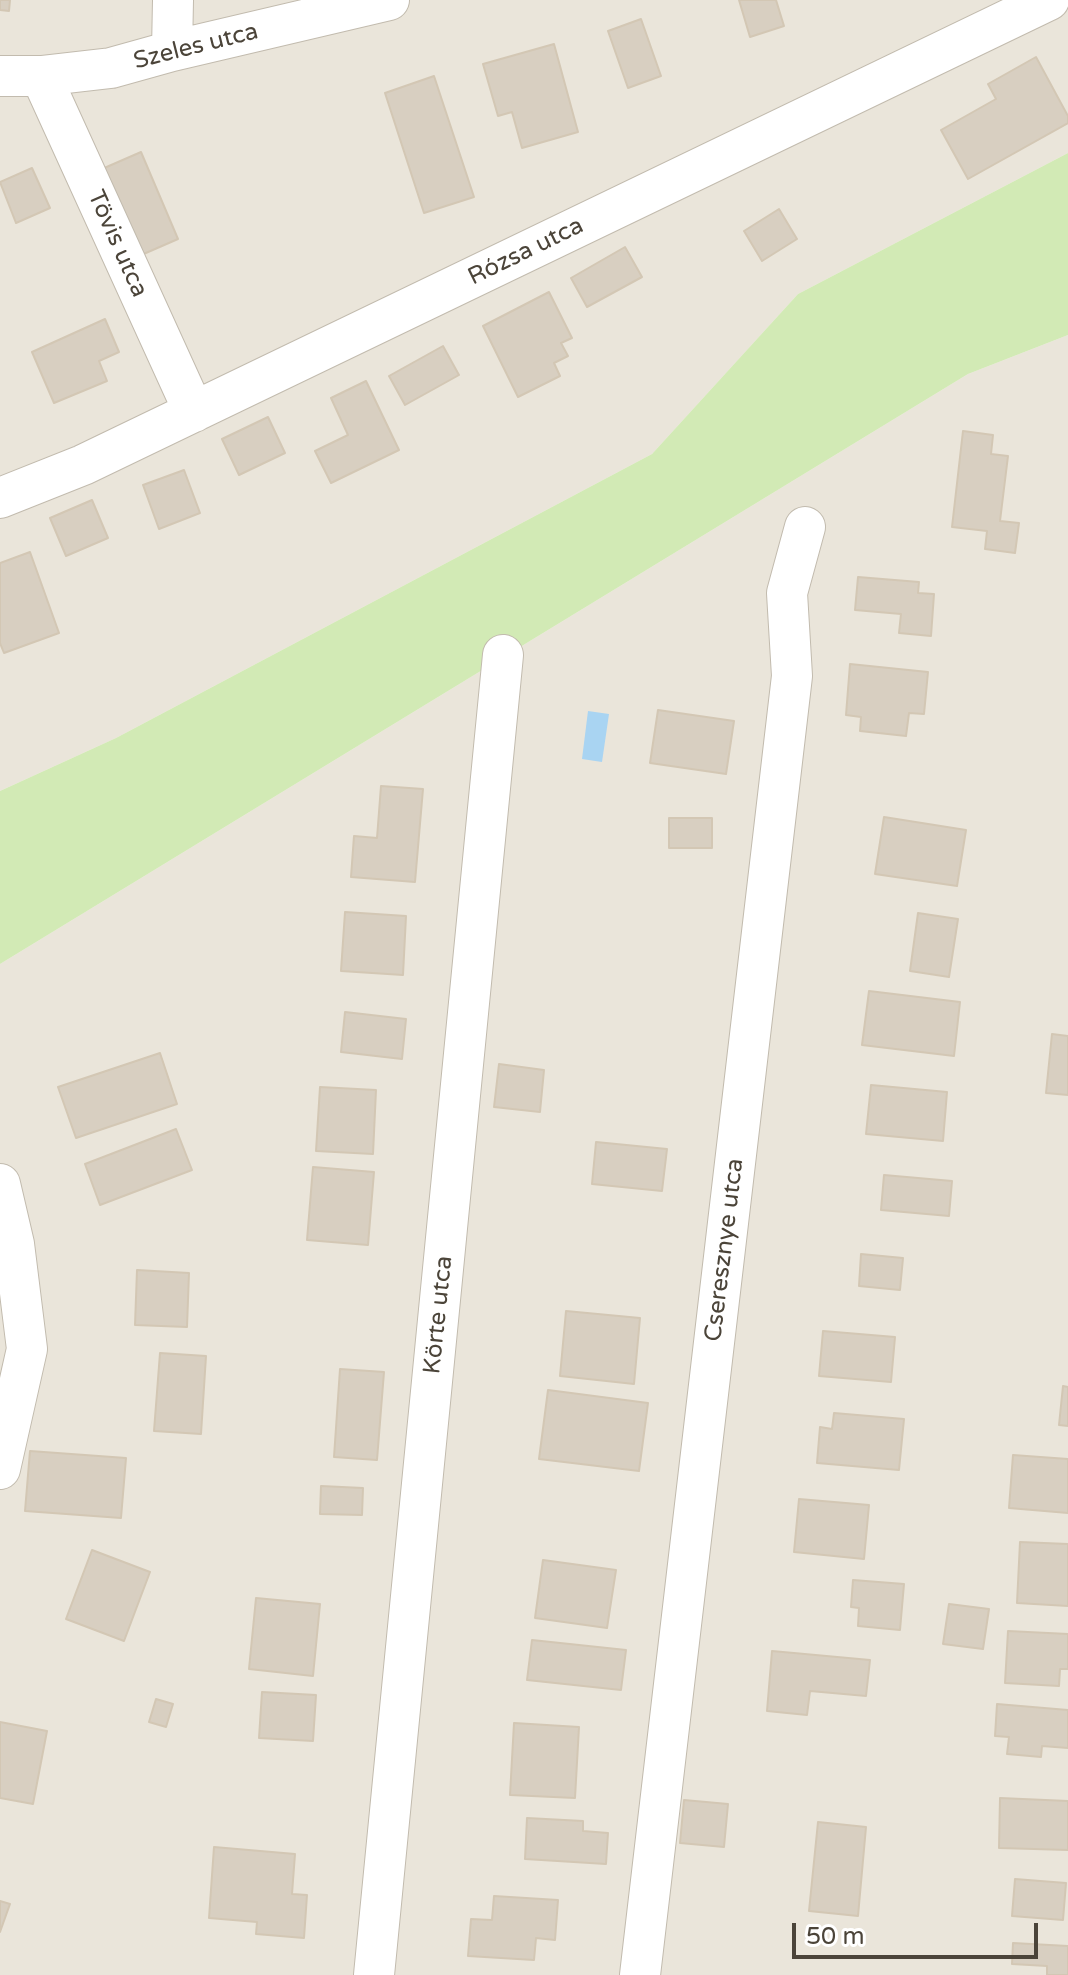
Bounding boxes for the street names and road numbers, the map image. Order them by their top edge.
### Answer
street label: Szeles utca [131,18,261,76]
street label: Tövis utca [81,186,153,302]
street label: Rózsa utca [464,212,588,292]
street label: Cseresznye utca [699,1157,751,1343]
street label: Körte utca [418,1255,460,1375]

